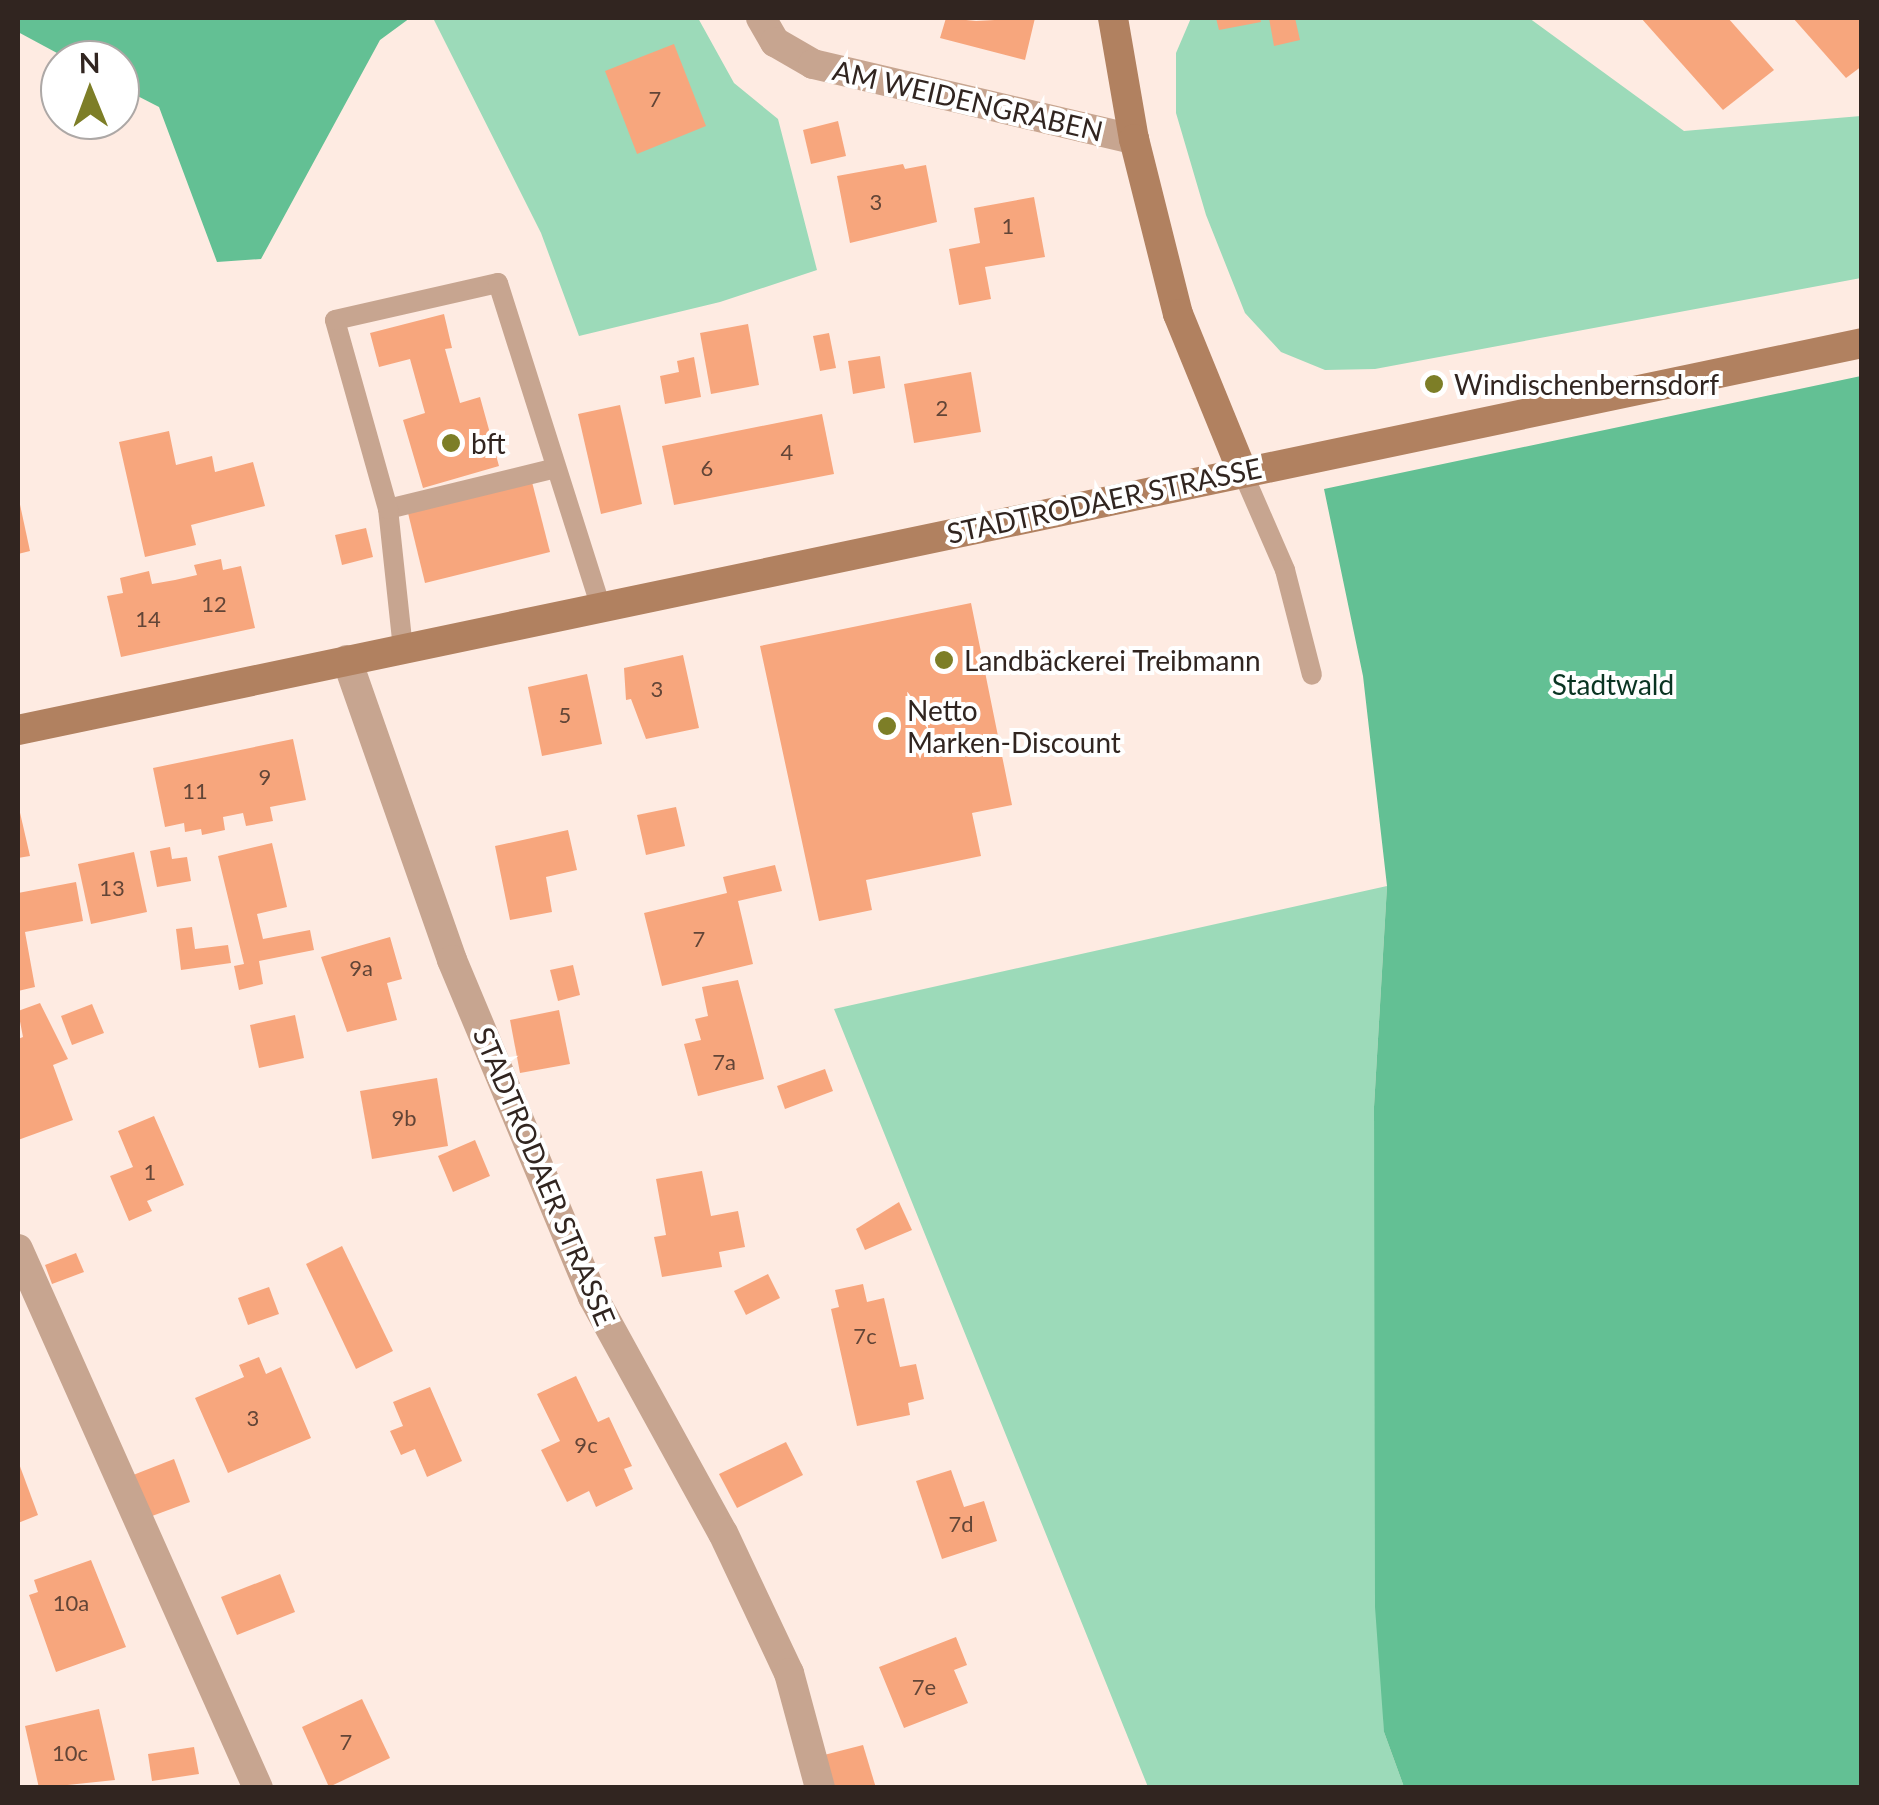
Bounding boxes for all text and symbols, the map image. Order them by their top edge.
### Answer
north arrow [40,40,140,140]
text: N [78,45,101,79]
street label: AM WEIDENGRABEN [829,53,1107,147]
house number: 7 [649,86,661,112]
house number: 3 [870,189,882,215]
house number: 1 [1002,213,1014,239]
place label: Windischenbernsdorf [1454,367,1719,401]
marker: Windischenbernsdorf [1423,373,1445,395]
house number: 2 [936,395,948,421]
place label: bft [471,426,506,460]
marker: bft [440,432,462,454]
house number: 4 [781,439,793,465]
street label: STADTRODAER STRASSE [944,450,1264,550]
house number: 6 [701,455,713,481]
house number: 12 [201,591,227,617]
house number: 14 [135,606,161,632]
place label: Landbäckerei Treibmann [964,643,1262,677]
marker: Landbäckerei Treibmann [933,649,955,671]
park label: Stadtwald [1552,667,1674,701]
house number: 3 [651,676,663,702]
place label: Netto Marken-Discount [907,693,1121,759]
house number: 5 [559,702,571,728]
marker: Netto Marken-Discount [876,715,898,737]
house number: 9 [259,764,271,790]
house number: 11 [182,778,208,804]
house number: 13 [99,875,125,901]
house number: 7 [693,926,705,952]
house number: 9a [349,955,373,981]
street label: STADTRODAER STRASSE [467,1022,623,1330]
house number: 7a [712,1049,736,1075]
house number: 9b [391,1105,417,1131]
house number: 1 [144,1159,156,1185]
house number: 7c [853,1323,877,1349]
house number: 3 [247,1405,259,1431]
house number: 9c [574,1432,598,1458]
house number: 7d [948,1511,974,1537]
house number: 10a [53,1590,89,1616]
house number: 7e [912,1674,936,1700]
house number: 7 [340,1729,352,1755]
house number: 10c [52,1740,88,1766]

